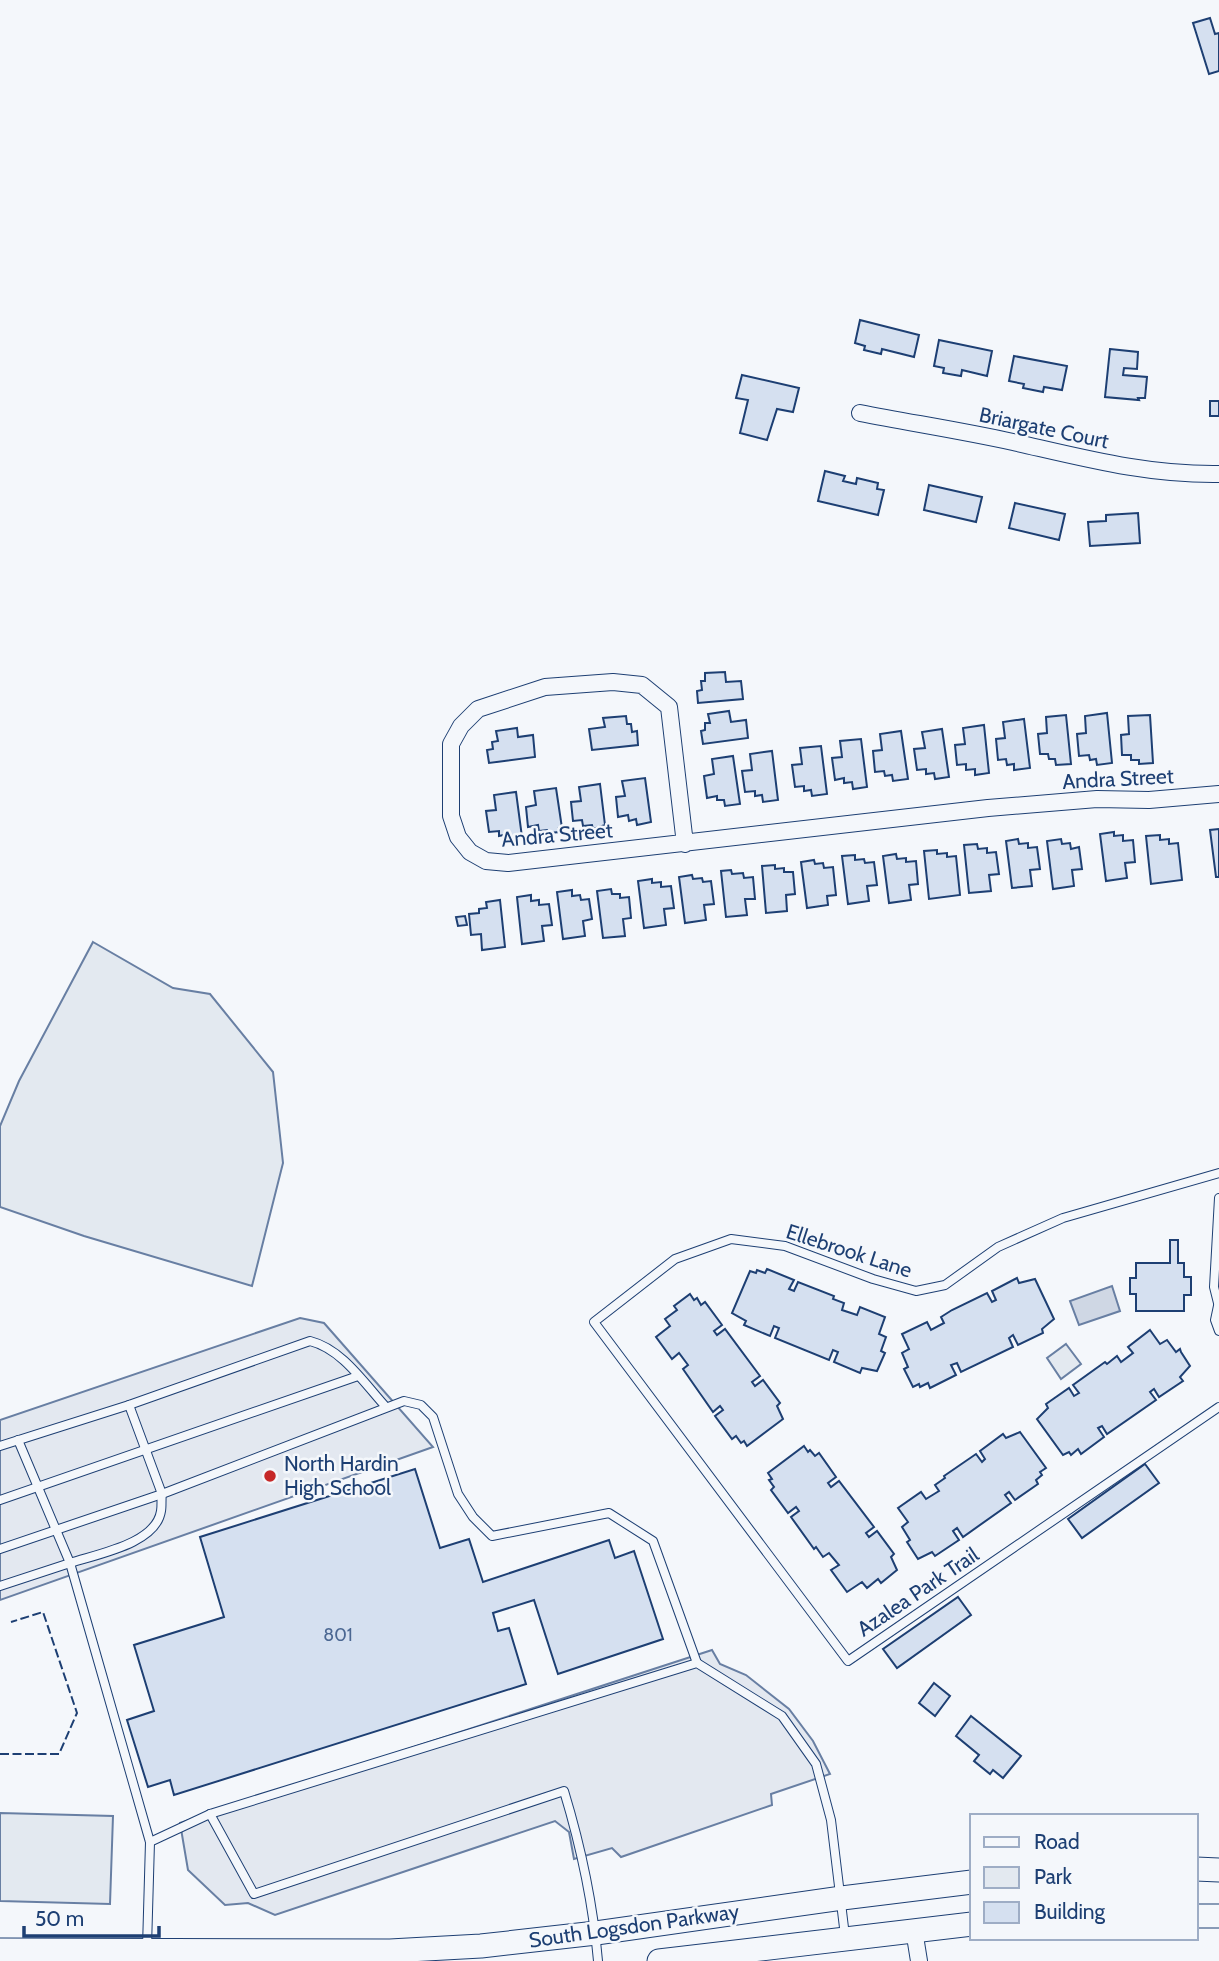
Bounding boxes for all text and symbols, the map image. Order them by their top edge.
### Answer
street label: Briargate Court [977,402,1111,453]
street label: Andra Street [1062,763,1174,794]
street label: Andra Street [500,817,614,852]
street label: Ellebrook Lane [783,1218,915,1283]
place label: North Hardin High School [284,1451,399,1500]
marker: North Hardin High School [262,1468,278,1484]
street label: Azalea Park Trail [852,1542,983,1641]
house number: 801 [323,1624,353,1646]
legend [970,1814,1198,1940]
text: Road [1034,1829,1080,1854]
text: Park [1034,1864,1072,1889]
scale bar [24,1895,159,1939]
street label: South Logsdon Parkway [527,1898,741,1953]
text: Building [1034,1899,1106,1924]
text: 50 m [35,1906,84,1931]

